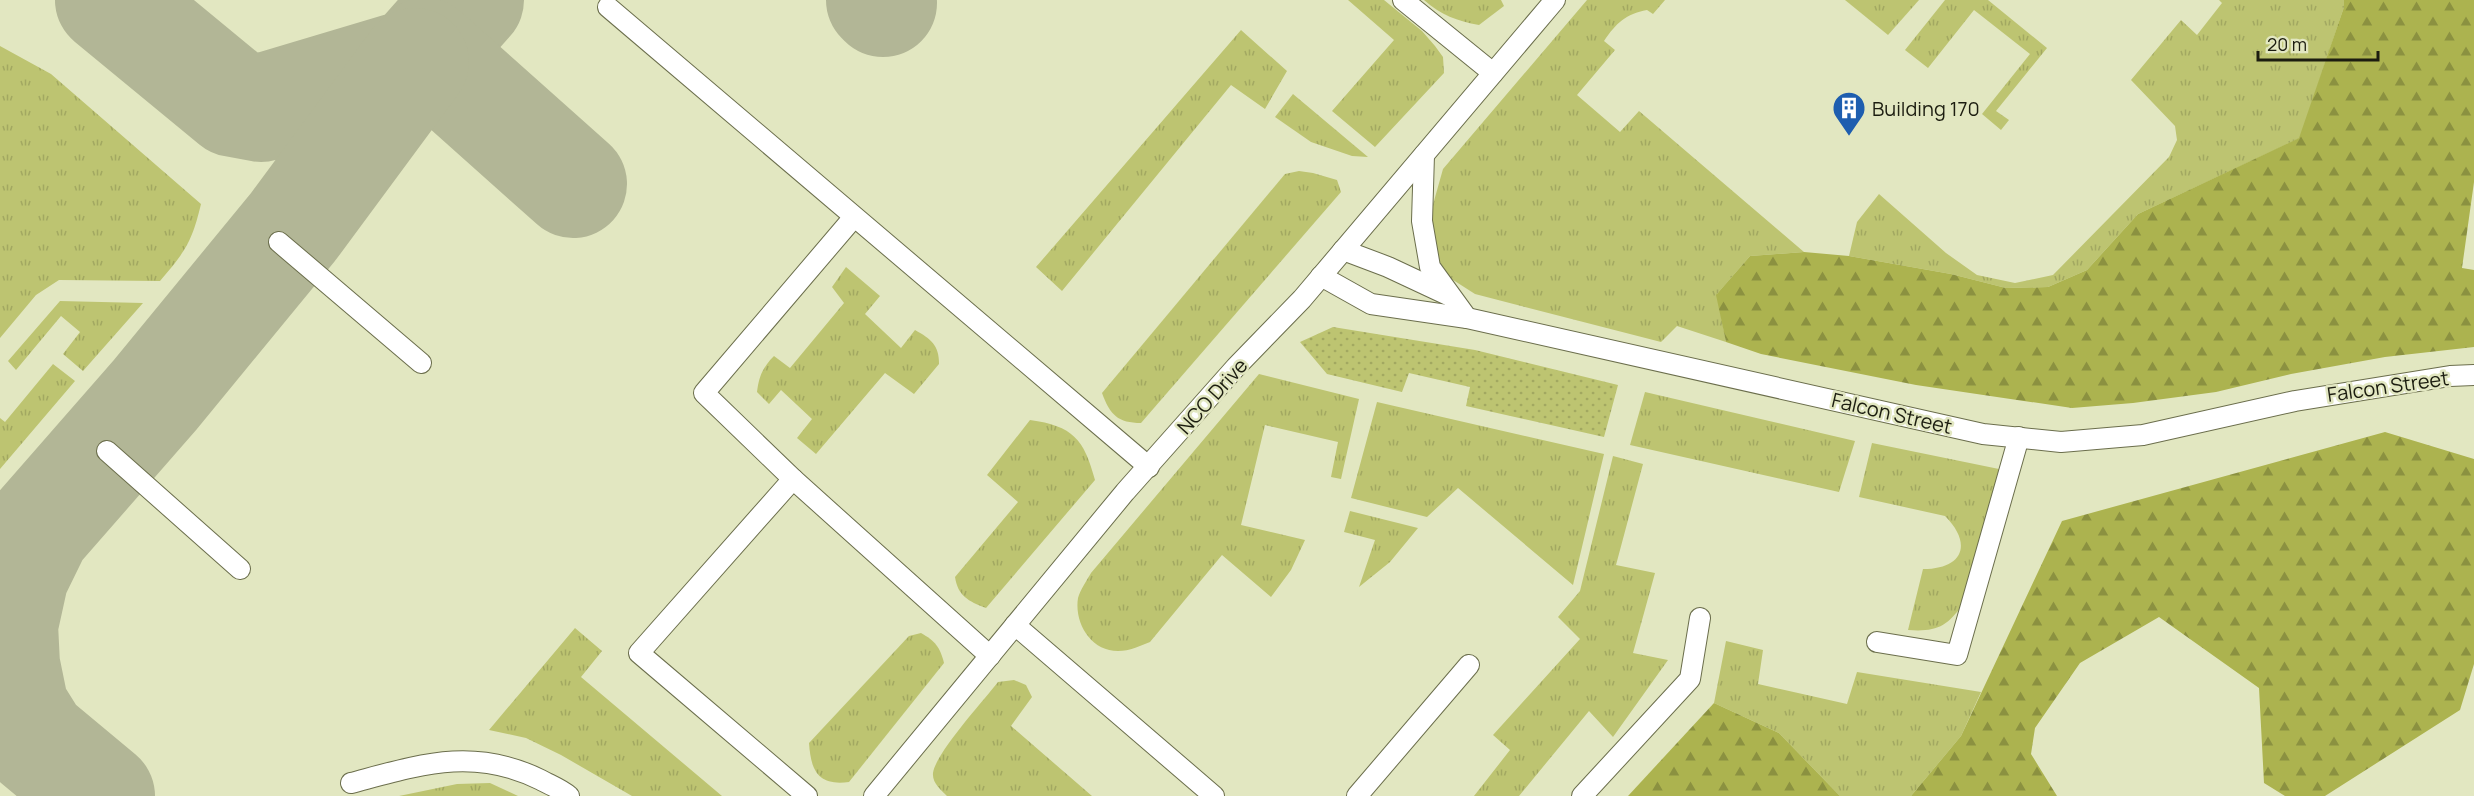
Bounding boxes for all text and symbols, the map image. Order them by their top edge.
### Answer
scale bar [2258,24,2378,62]
text: 20 m [2267,32,2307,56]
building icon: Building 170 [1831,90,1867,137]
place label: Building 170 [1872,95,1980,122]
street label: NCO Drive [1171,352,1253,440]
street label: Falcon Street [2325,364,2451,408]
street label: Falcon Street [1829,386,1955,440]

